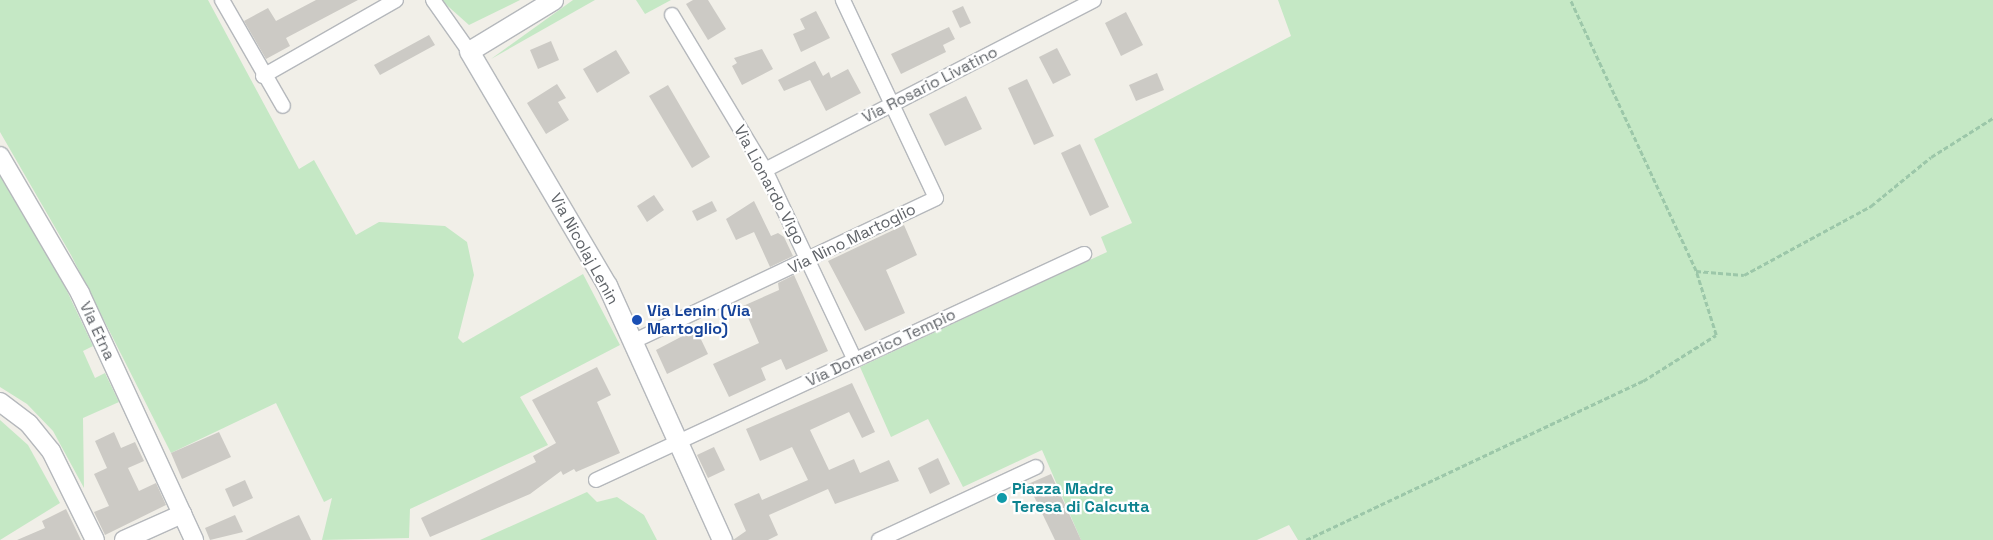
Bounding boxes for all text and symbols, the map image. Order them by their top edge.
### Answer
street label: Via Rosario Livatino [859,43,1001,127]
street label: Via Lionardo Vigo [729,122,809,248]
street label: Via Nicolaj Lenin [546,190,622,308]
street label: Via Nino Martoglio [785,200,919,278]
street label: Via Etna [75,299,119,363]
place label: Via Lenin (Via Martoglio) [647,301,750,339]
street label: Via Domenico Tempio [803,305,959,391]
marker: Via Lenin (Via Martoglio) [631,314,643,326]
place label: Piazza Madre Teresa di Calcutta [1012,479,1149,517]
marker: Piazza Madre Teresa di Calcutta [996,492,1008,504]

